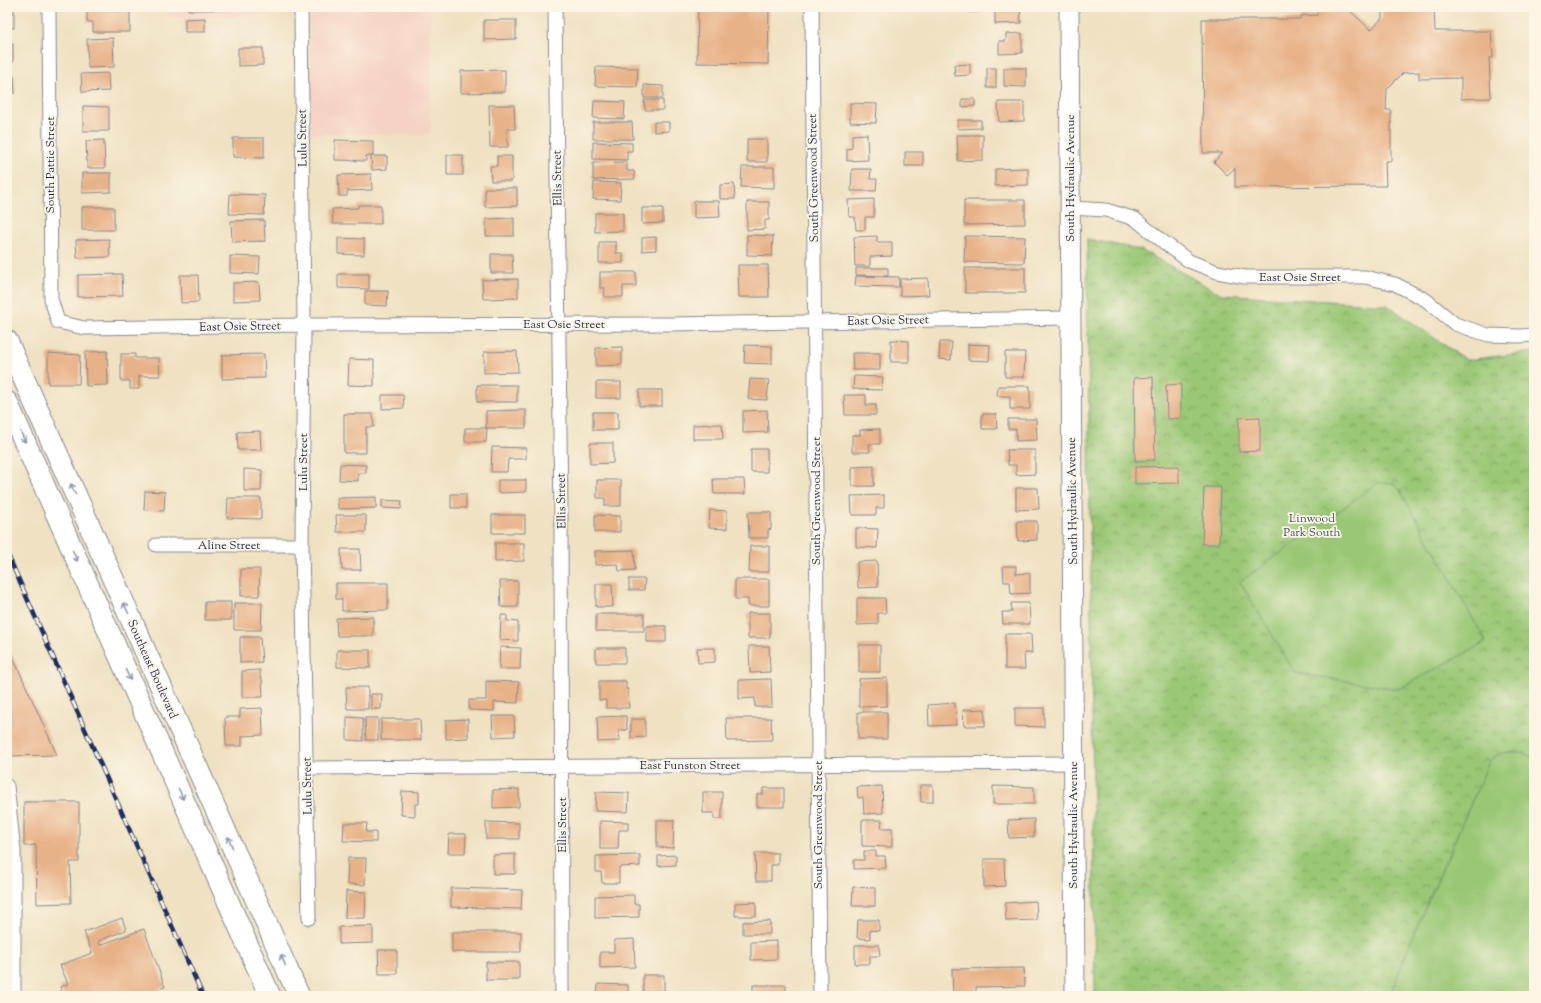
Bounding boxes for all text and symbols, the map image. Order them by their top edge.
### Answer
street label: Lulu Street [293,109,313,167]
street label: South Greenwood Street [804,114,824,242]
street label: South Hydraulic Avenue [1062,114,1080,242]
street label: South Pattie Street [42,116,60,214]
street label: Ellis Street [549,150,567,206]
street label: East Osie Street [1259,269,1341,287]
street label: East Osie Street [847,311,929,331]
street label: East Osie Street [523,316,605,334]
street label: East Osie Street [199,317,281,337]
one-way arrow [20,431,27,443]
street label: Lulu Street [295,433,313,491]
street label: South Greenwood Street [808,437,826,565]
street label: South Hydraulic Avenue [1063,437,1083,565]
street label: Ellis Street [553,473,571,529]
one-way arrow [69,483,76,495]
park label: Linwood Park South [1283,510,1341,542]
street label: Aline Street [198,537,260,555]
one-way arrow [72,550,80,562]
one-way arrow [122,602,129,614]
street label: Southeast Boulevard [122,617,182,722]
one-way arrow [125,669,132,681]
street label: Lulu Street [298,757,318,815]
street label: East Funston Street [640,757,740,775]
street label: South Greenwood Street [810,761,828,889]
street label: South Hydraulic Avenue [1065,761,1083,889]
one-way arrow [177,788,185,800]
street label: Ellis Street [554,797,572,853]
one-way arrow [226,836,233,848]
one-way arrow [279,955,286,967]

